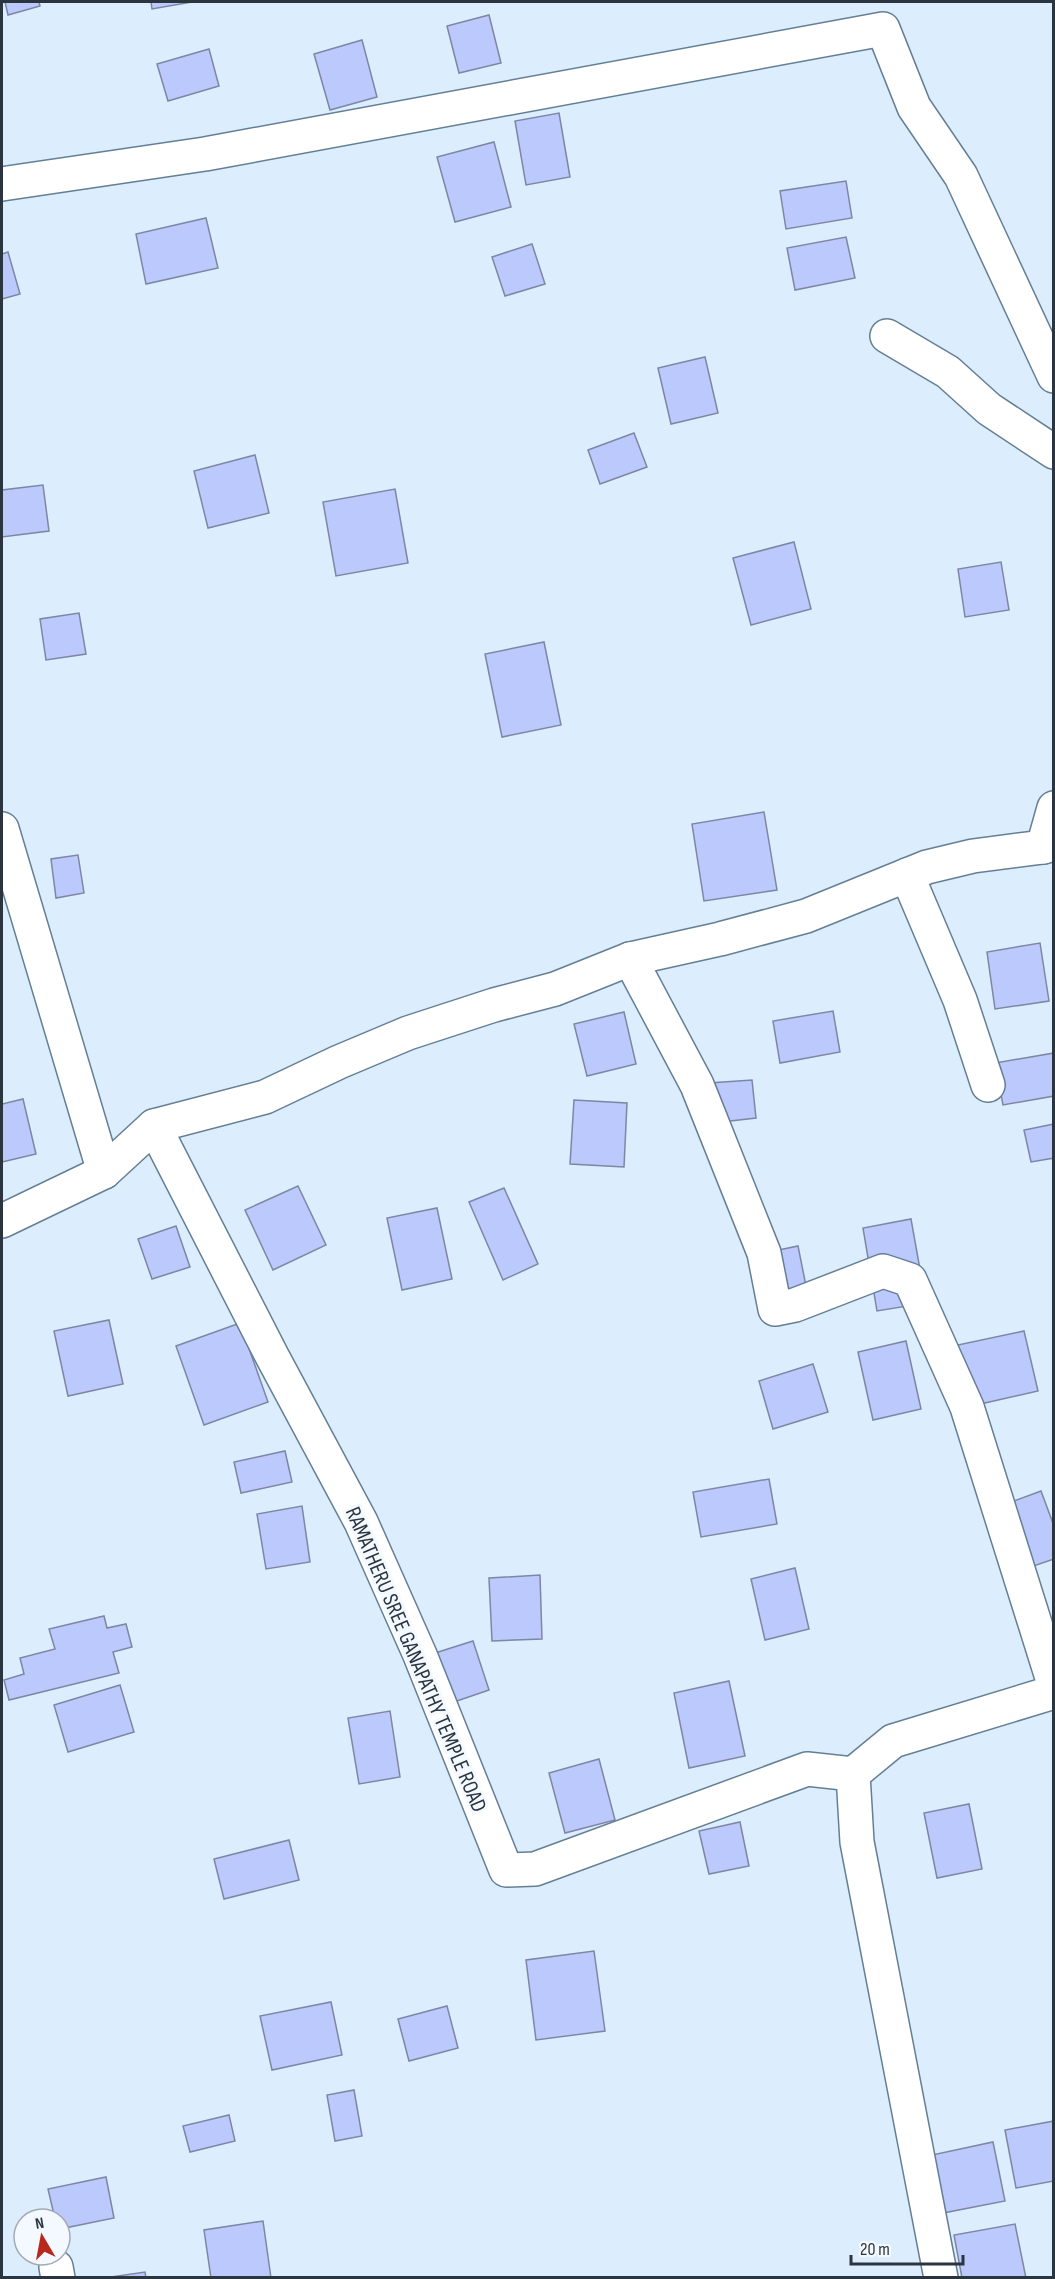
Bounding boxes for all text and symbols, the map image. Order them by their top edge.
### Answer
street label: RAMATHERU SREE GANAPATHY TEMPLE ROAD [339,1503,492,1816]
north arrow [12,2207,72,2267]
text: N [34,2214,46,2234]
scale bar [851,2228,964,2266]
text: 20 m [860,2239,890,2260]

